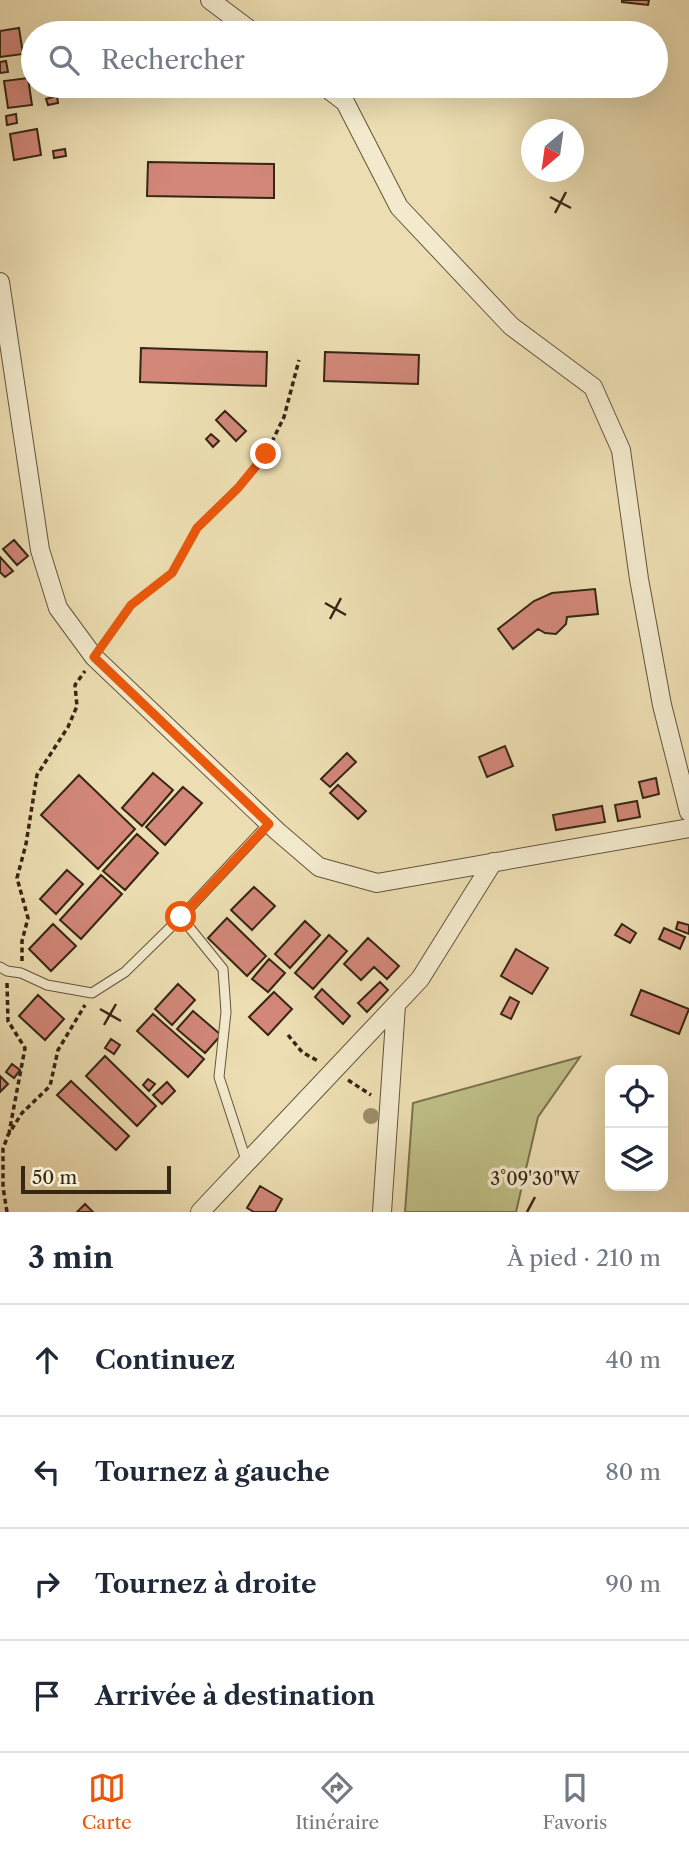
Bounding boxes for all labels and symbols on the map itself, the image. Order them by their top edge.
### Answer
north arrow [521,119,584,182]
route end [250,438,281,469]
route start [165,901,196,932]
scale bar [21,1163,172,1195]
text: 3°09'30"W [490,1168,581,1190]

